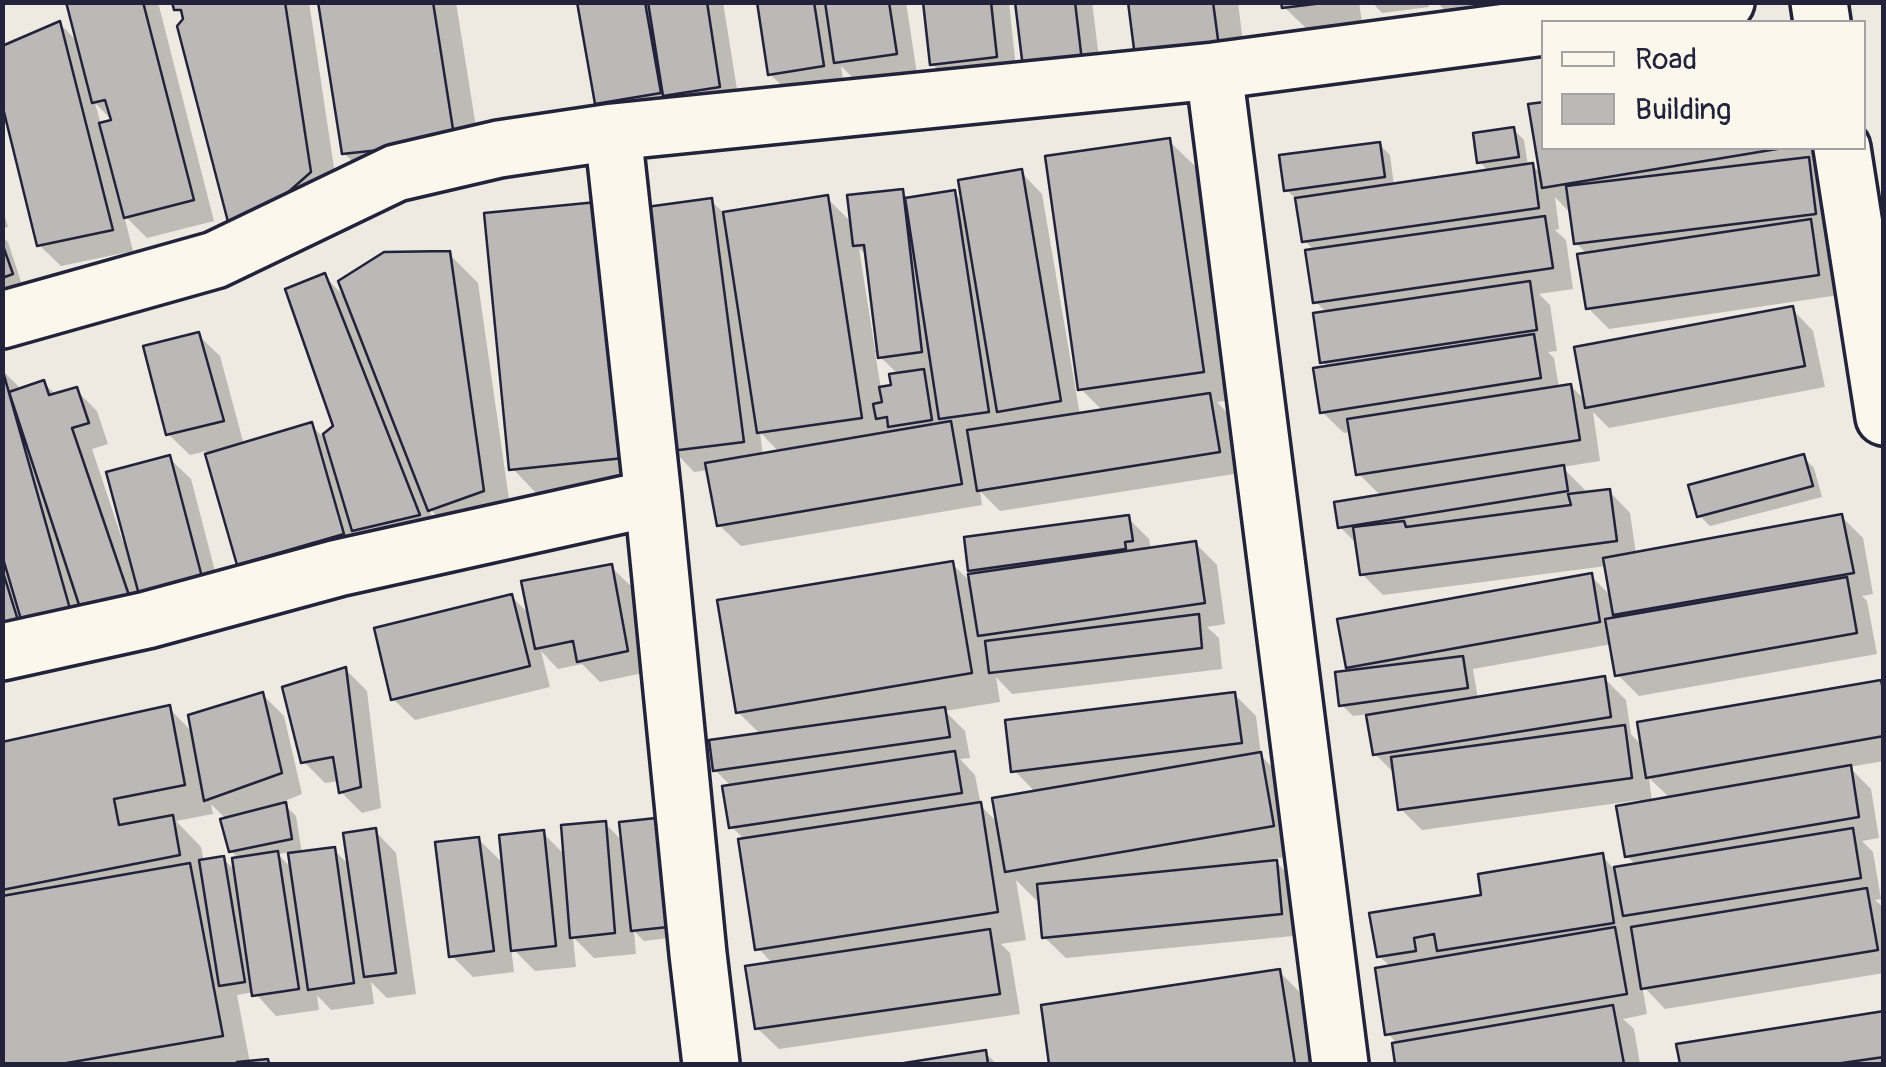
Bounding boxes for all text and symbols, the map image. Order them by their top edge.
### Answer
legend [1541,20,1866,150]
text: Road [1635,41,1697,78]
text: Building [1635,91,1731,128]

